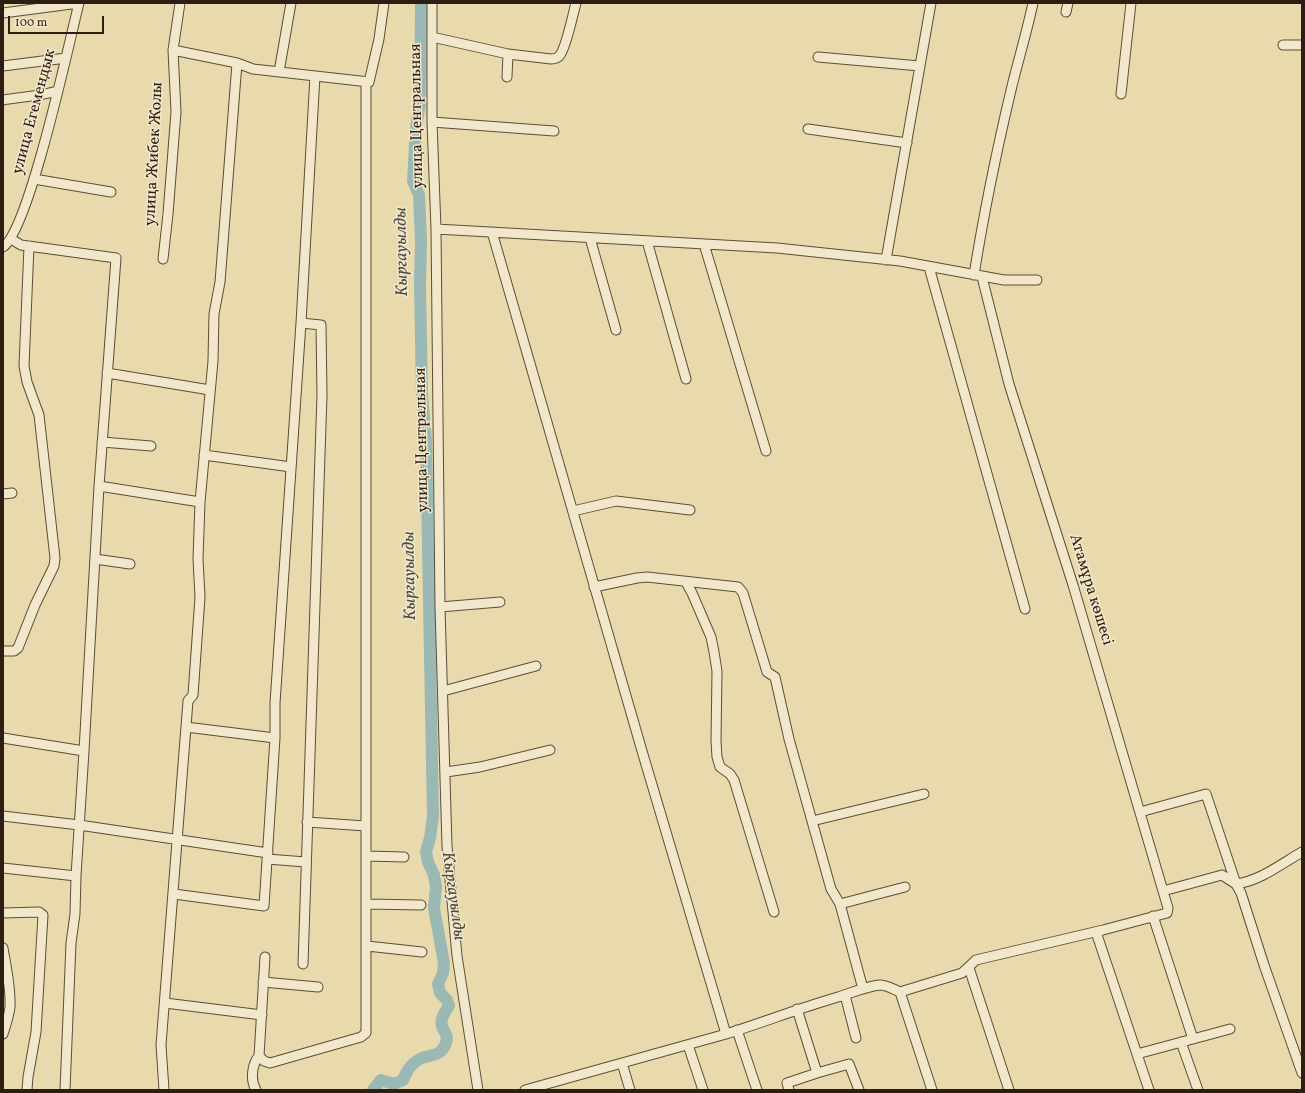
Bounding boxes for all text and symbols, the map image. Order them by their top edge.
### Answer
scale bar [10,8,106,34]
text: 100 m [15,15,47,31]
street label: улица Центральная [407,43,429,189]
street label: улица Егемендык [9,47,61,177]
street label: улица Жибек Жолы [142,81,168,227]
water label: Кыргауылды [392,207,414,297]
street label: улица Центральная [412,367,434,513]
water label: Кыргауылды [400,531,422,621]
street label: Атамұра көшесі [1064,532,1116,648]
water label: Кыргауылды [436,850,468,942]

